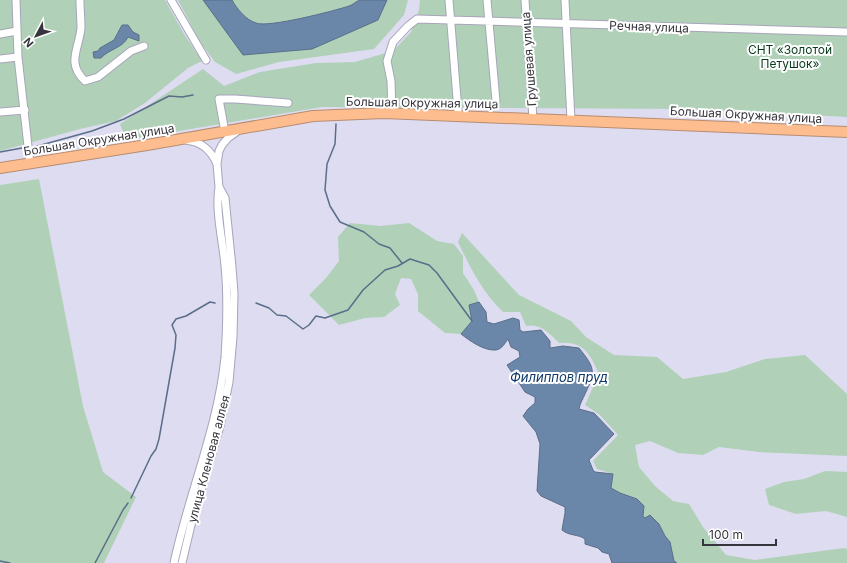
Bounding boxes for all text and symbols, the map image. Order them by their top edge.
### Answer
street label: Грушевая улица [518,11,539,107]
north arrow [16,16,56,56]
street label: Речная улица [609,18,689,35]
text: N [20,35,36,50]
park label: СНТ «Золотой Петушок» [748,42,832,71]
street label: Большая Окружная улица [346,94,498,111]
street label: Большая Окружная улица [670,103,823,126]
street label: Большая Окружная улица [22,120,175,159]
water label: Филиппов пруд [510,369,608,385]
street label: улица Кленовая аллея [184,393,233,524]
scale bar [703,521,776,547]
text: 100 m [709,527,743,542]

